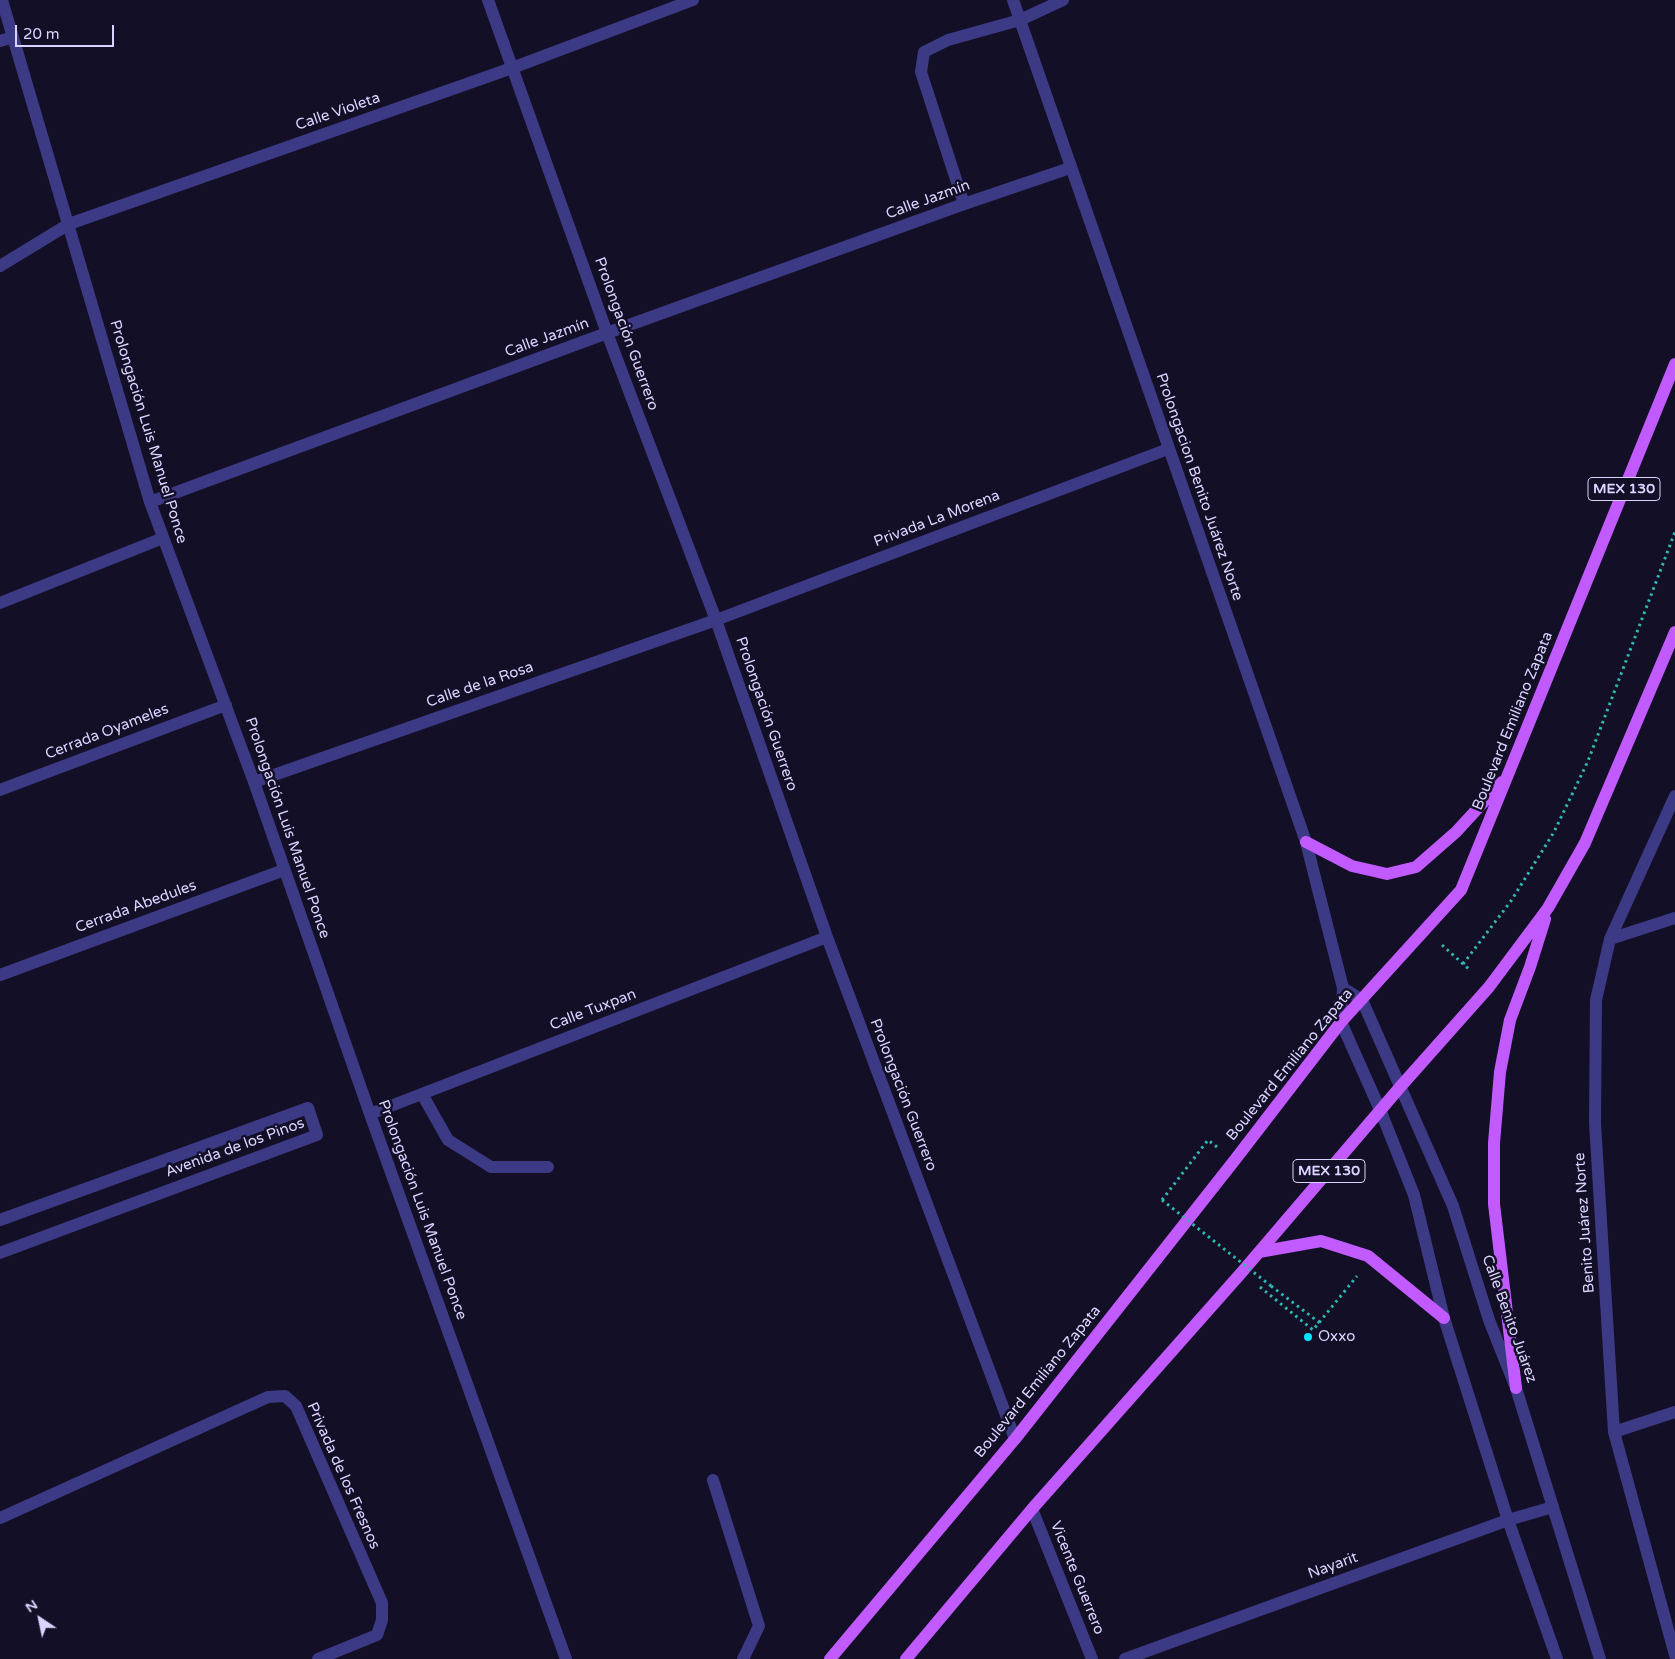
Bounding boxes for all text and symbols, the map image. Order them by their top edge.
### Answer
scale bar [18,15,116,47]
text: 20 m [23,25,60,43]
street label: Calle Violeta [293,89,383,135]
street label: Calle Jazmín [883,176,973,224]
street label: Prolongación Guerrero [590,255,662,413]
street label: Calle Jazmín [502,314,592,362]
street label: Prolongación Luis Manuel Ponce [105,318,191,546]
street label: Prolongacion Benito Juárez Norte [1152,371,1246,603]
road number: MEX 130 [1588,478,1660,500]
street label: Privada La Morena [871,487,1003,551]
street label: Boulevard Emiliano Zapata [1469,629,1557,813]
street label: Prolongación Guerrero [731,635,801,793]
street label: Calle de la Rosa [424,658,536,712]
street label: Cerrada Oyameles [43,700,171,764]
street label: Prolongación Luis Manuel Ponce [241,715,333,941]
street label: Cerrada Abedules [73,877,199,937]
street label: Calle Tuxpan [547,985,639,1035]
street label: Boulevard Emiliano Zapata [1223,985,1357,1145]
street label: Prolongación Guerrero [866,1016,940,1174]
street label: Prolongación Luis Manuel Ponce [374,1098,470,1322]
street label: Avenida de los Pinos [163,1114,307,1182]
street label: Benito Juárez Norte [1571,1152,1599,1294]
road number: MEX 130 [1293,1160,1365,1182]
street label: Calle Benito Juárez [1477,1252,1541,1386]
street label: Boulevard Emiliano Zapata [971,1302,1105,1462]
place label: Oxxo [1318,1328,1355,1346]
marker: Oxxo [1302,1331,1314,1343]
street label: Privada de los Fresnos [303,1400,383,1552]
street label: Vicente Guerrero [1046,1519,1108,1637]
street label: Nayarit [1306,1549,1360,1583]
north arrow [15,1594,65,1644]
text: N [22,1596,41,1616]

